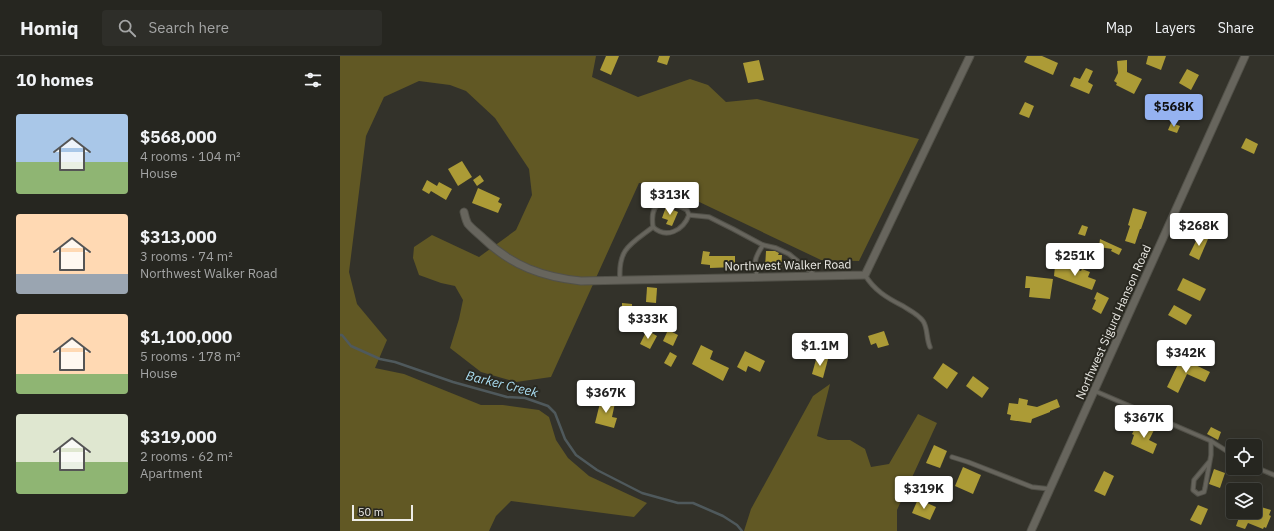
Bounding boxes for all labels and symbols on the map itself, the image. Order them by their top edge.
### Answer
pin: $568K [1146,94,1202,128]
pin: $313K [642,182,698,216]
pin: $268K [1171,213,1227,247]
street label: Northwest Sigurd Hanson Road [1072,242,1154,402]
pin: $251K [1047,243,1103,277]
street label: Northwest Walker Road [724,256,852,274]
pin: $333K [620,306,676,340]
pin: $1.1M [792,333,848,367]
pin: $342K [1158,340,1214,374]
water label: Barker Creek [464,367,540,401]
pin: $367K [578,380,634,414]
pin: $367K [1116,405,1172,439]
pin: $319K [896,476,952,510]
scale bar [352,503,413,522]

